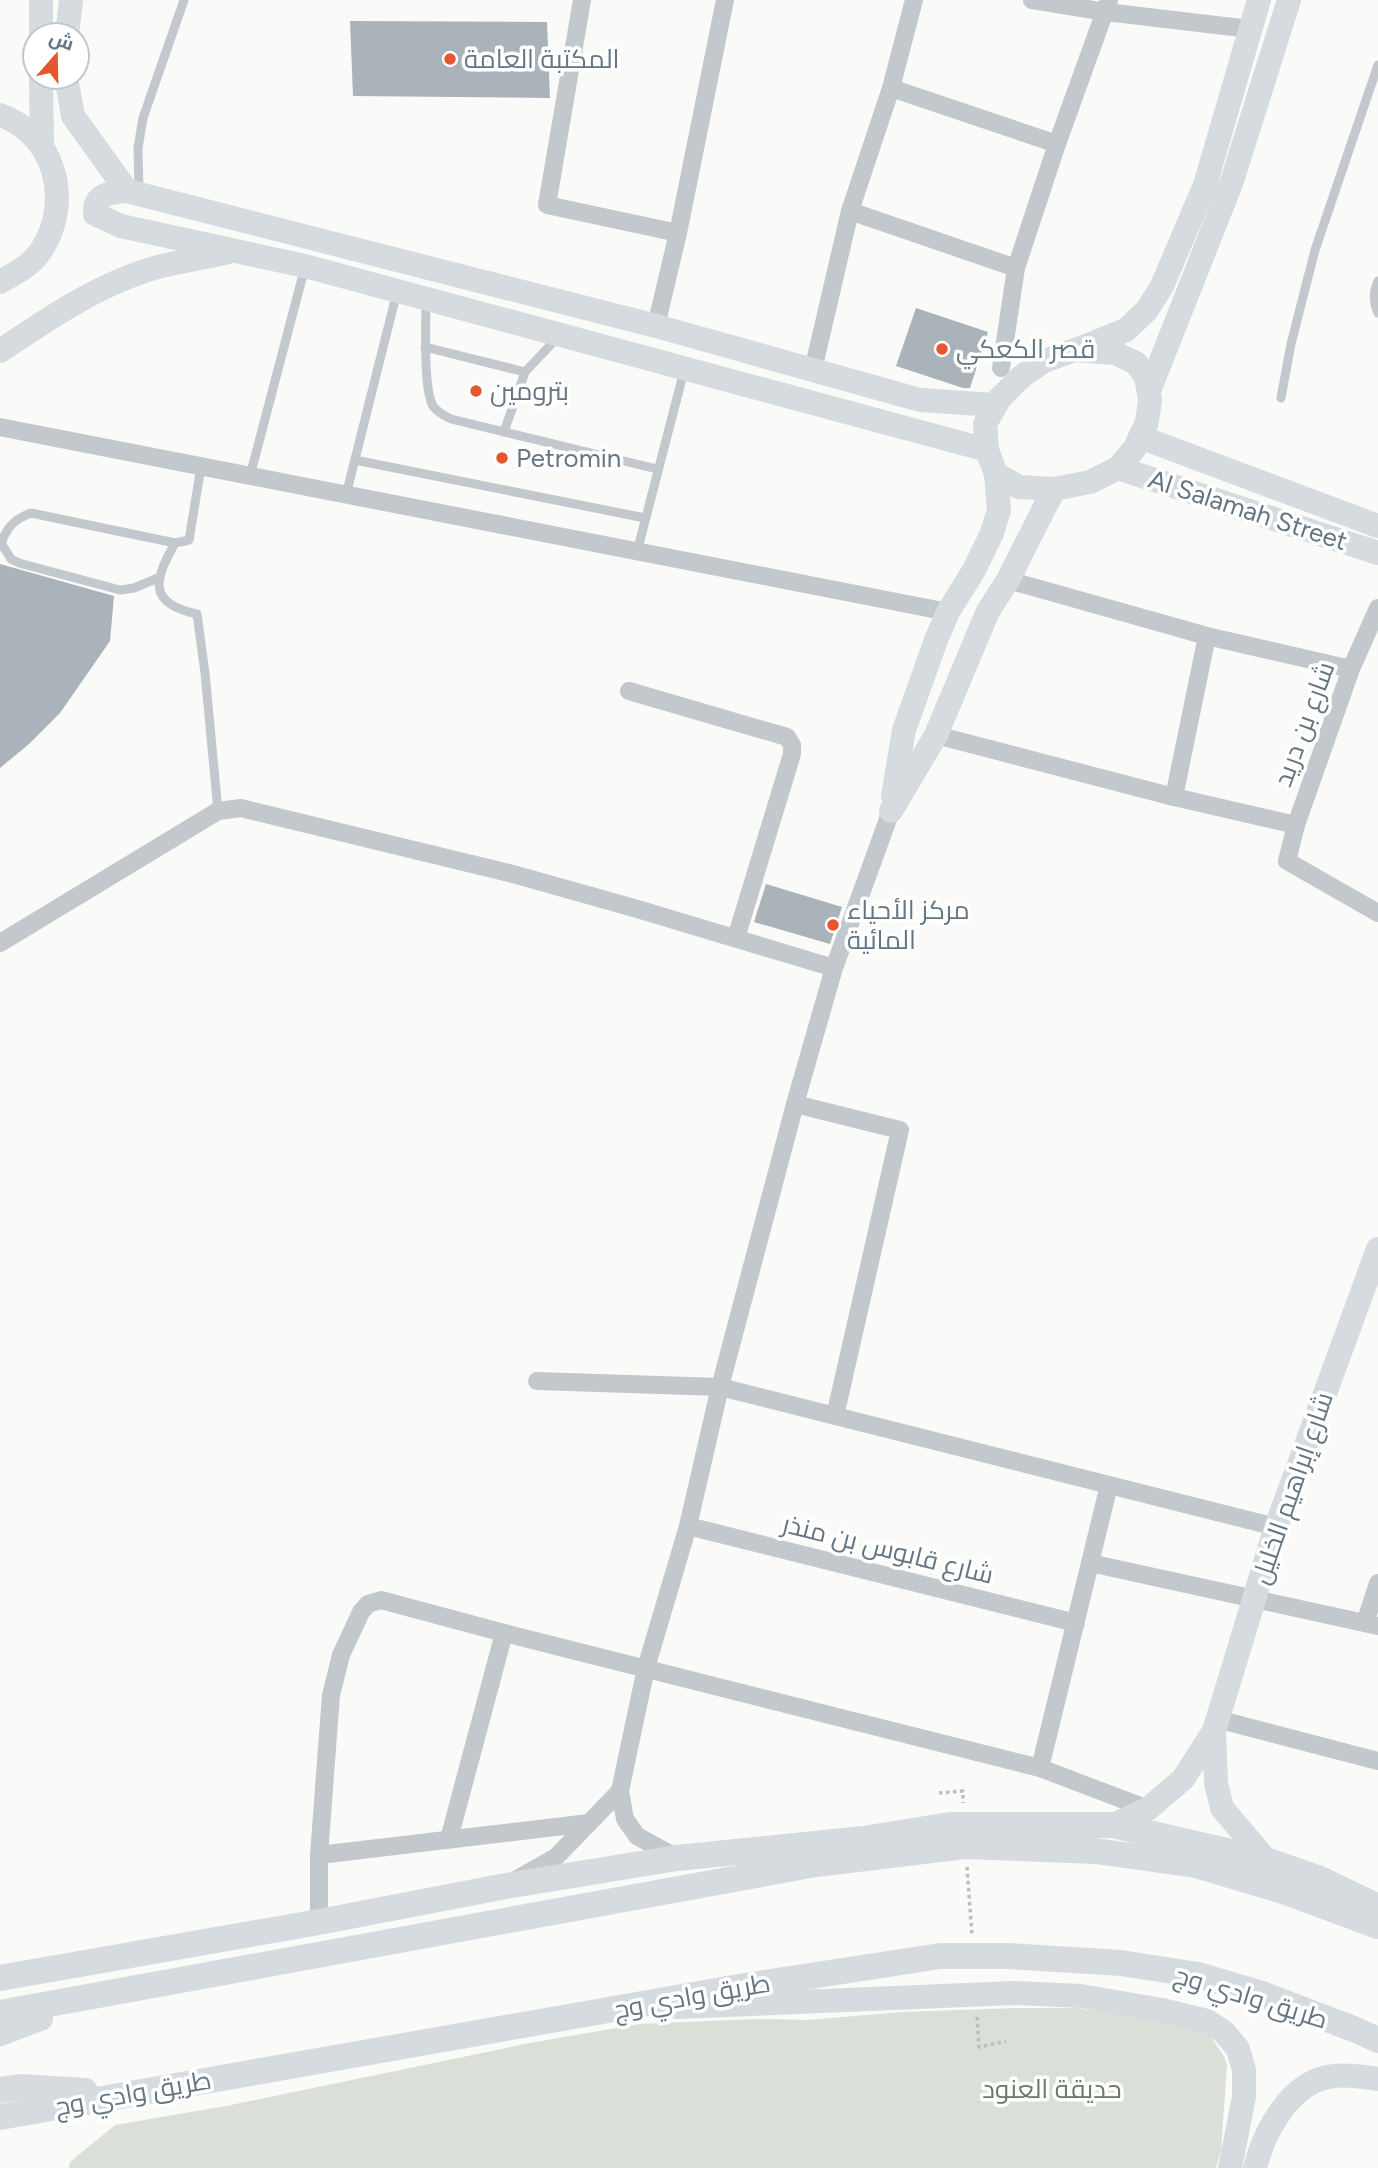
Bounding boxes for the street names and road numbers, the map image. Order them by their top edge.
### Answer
street label: Al Salamah Street [1145,463,1352,557]
street label: شارع بن دريد [1267,657,1342,791]
street label: شارع إبراهيم الخليل [1244,1388,1342,1589]
street label: شارع قابوس بن منذر [777,1507,997,1592]
street label: طريق وادي وج [1169,1959,1331,2039]
street label: طريق وادي وج [611,1966,774,2029]
street label: طريق وادي وج [52,2063,215,2126]

